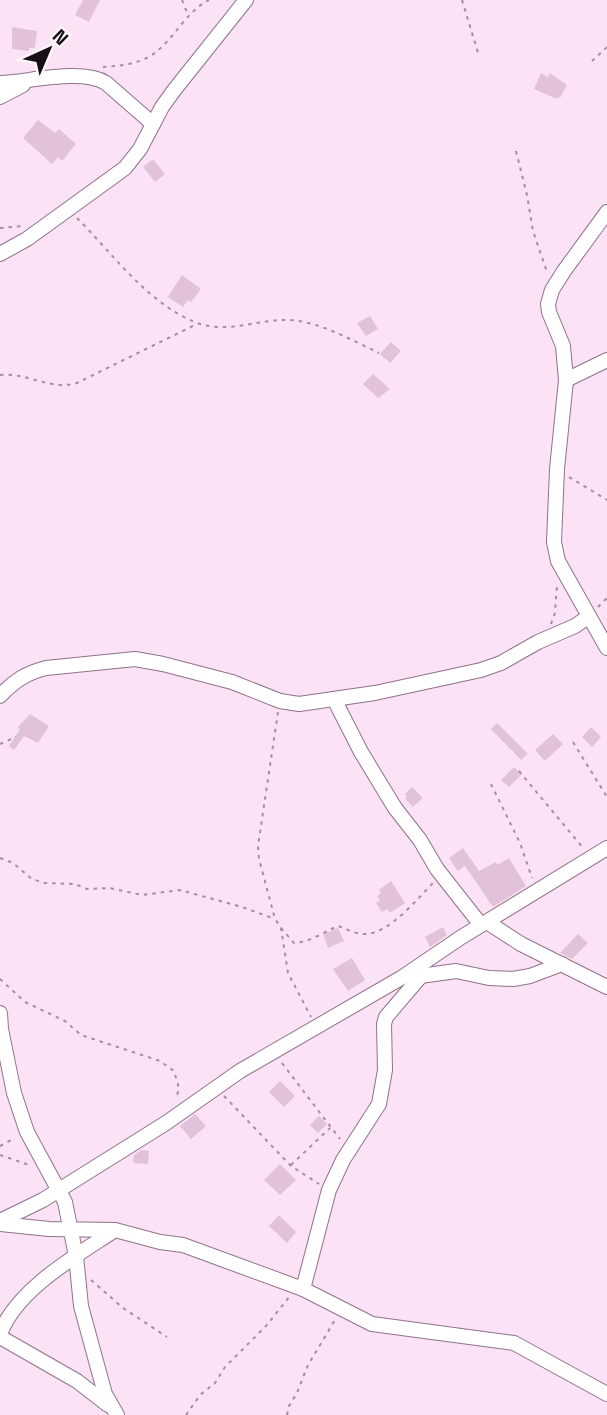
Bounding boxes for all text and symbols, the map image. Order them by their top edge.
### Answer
north arrow [14,14,84,84]
text: N [47,24,74,51]

